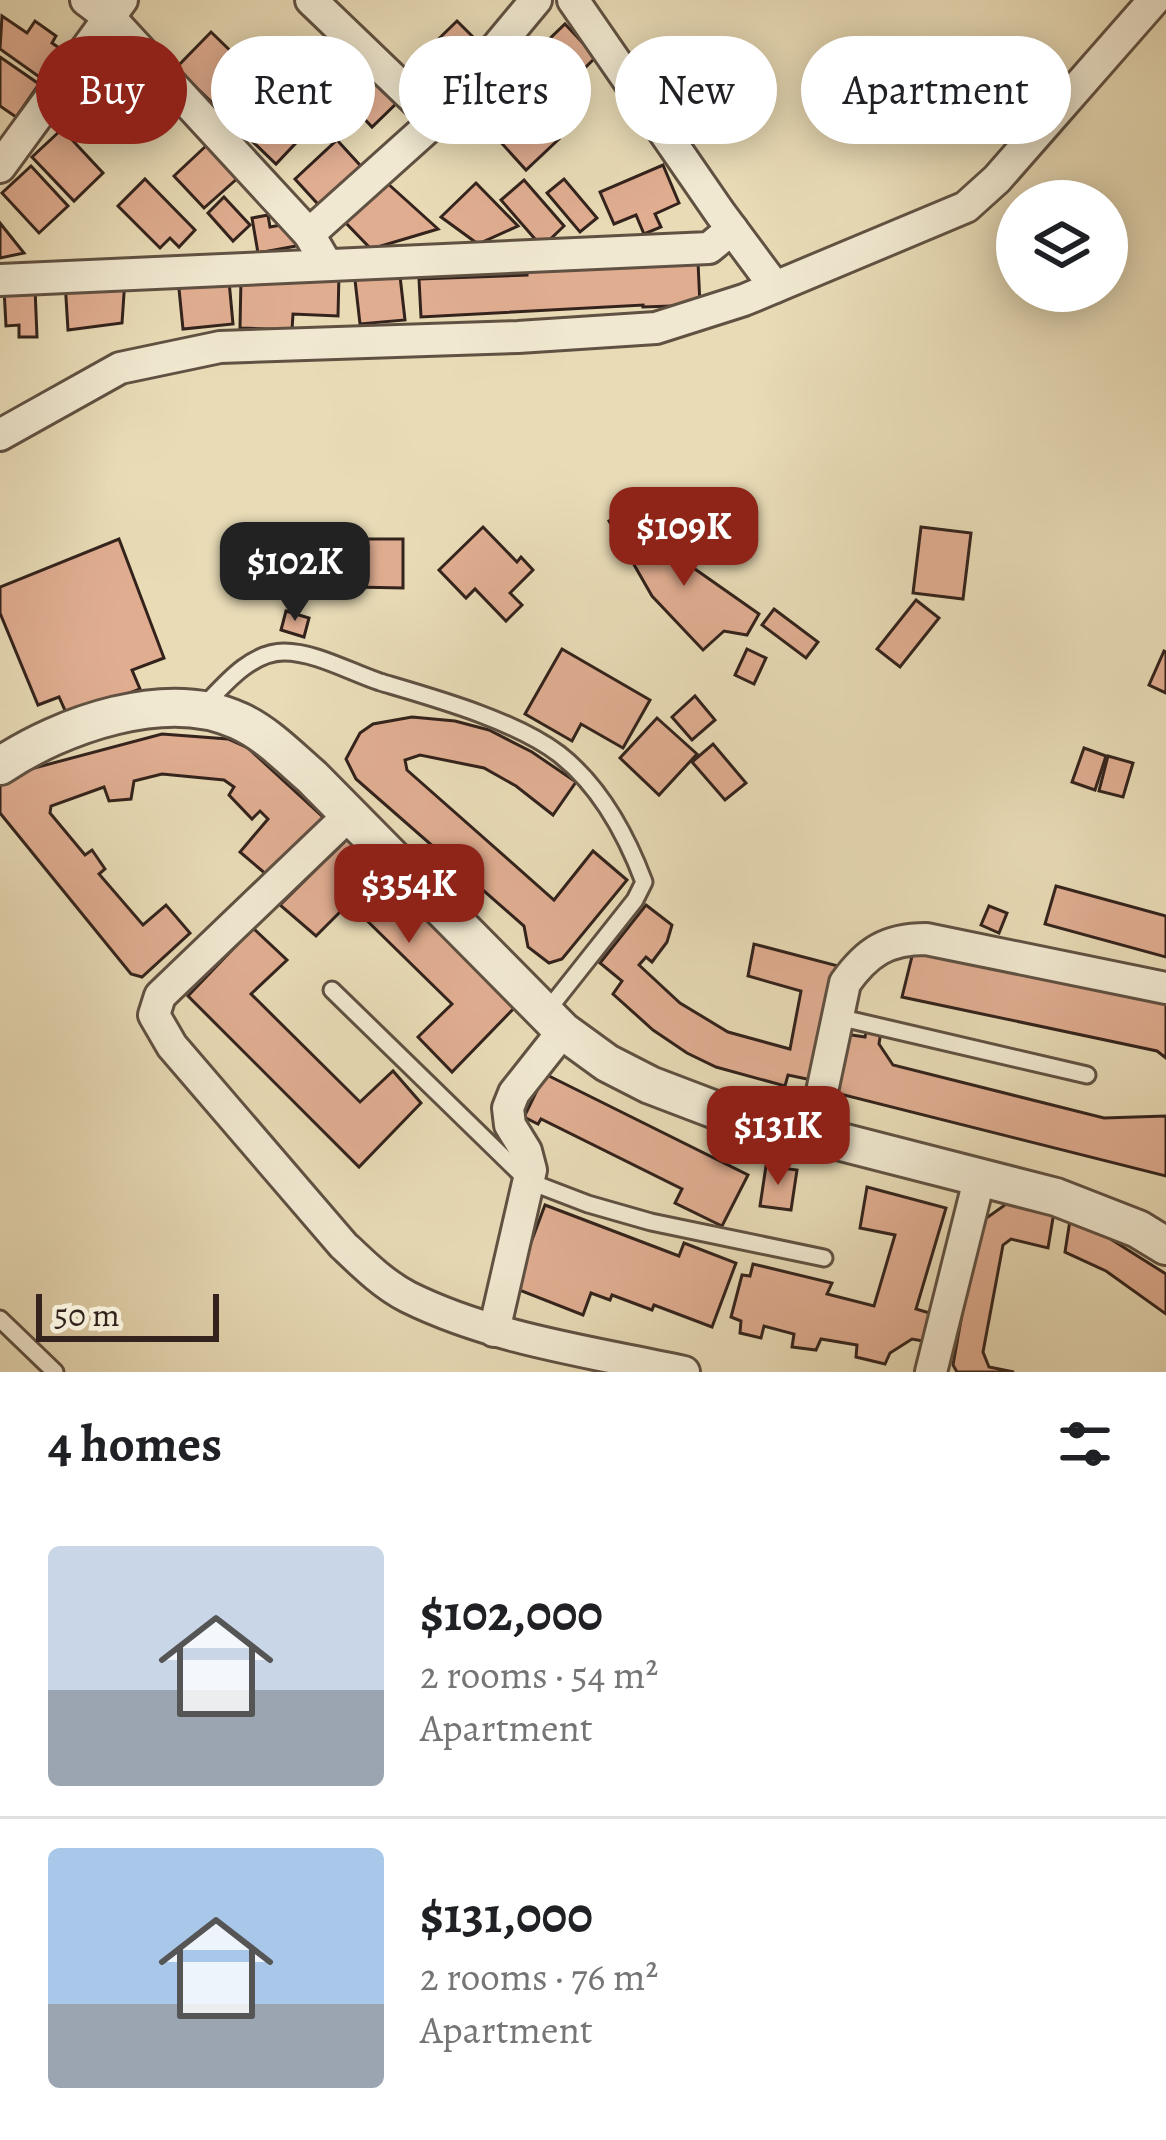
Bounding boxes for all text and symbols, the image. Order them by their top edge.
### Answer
chip: Buy [36,36,187,144]
chip: Rent [211,36,375,144]
chip: Filters [399,36,591,144]
chip: New [615,36,777,144]
chip: Apartment [801,36,1071,144]
map controls [996,180,1128,312]
button: layers [996,180,1128,312]
pin: $109K [600,487,768,589]
text: $109K [636,499,732,552]
pin: $102K [211,522,379,624]
text: $102K [247,534,343,587]
pin: $354K [325,844,493,946]
text: $354K [361,856,457,909]
pin: $131K [694,1086,862,1188]
text: $131K [734,1098,822,1151]
scale bar [36,1288,219,1341]
text: 50 m [54,1292,120,1337]
text: 4 homes [48,1409,222,1479]
icon: filters [1052,1411,1118,1477]
text: $102,000 [420,1578,603,1648]
icon: home [144,1594,288,1738]
text: 2 rooms · 54 m² [420,1648,658,1701]
text: Apartment [420,1701,593,1754]
text: $131,000 [420,1880,593,1950]
icon: home [144,1896,288,2040]
text: 2 rooms · 76 m² [420,1950,658,2003]
text: Apartment [420,2003,593,2056]

